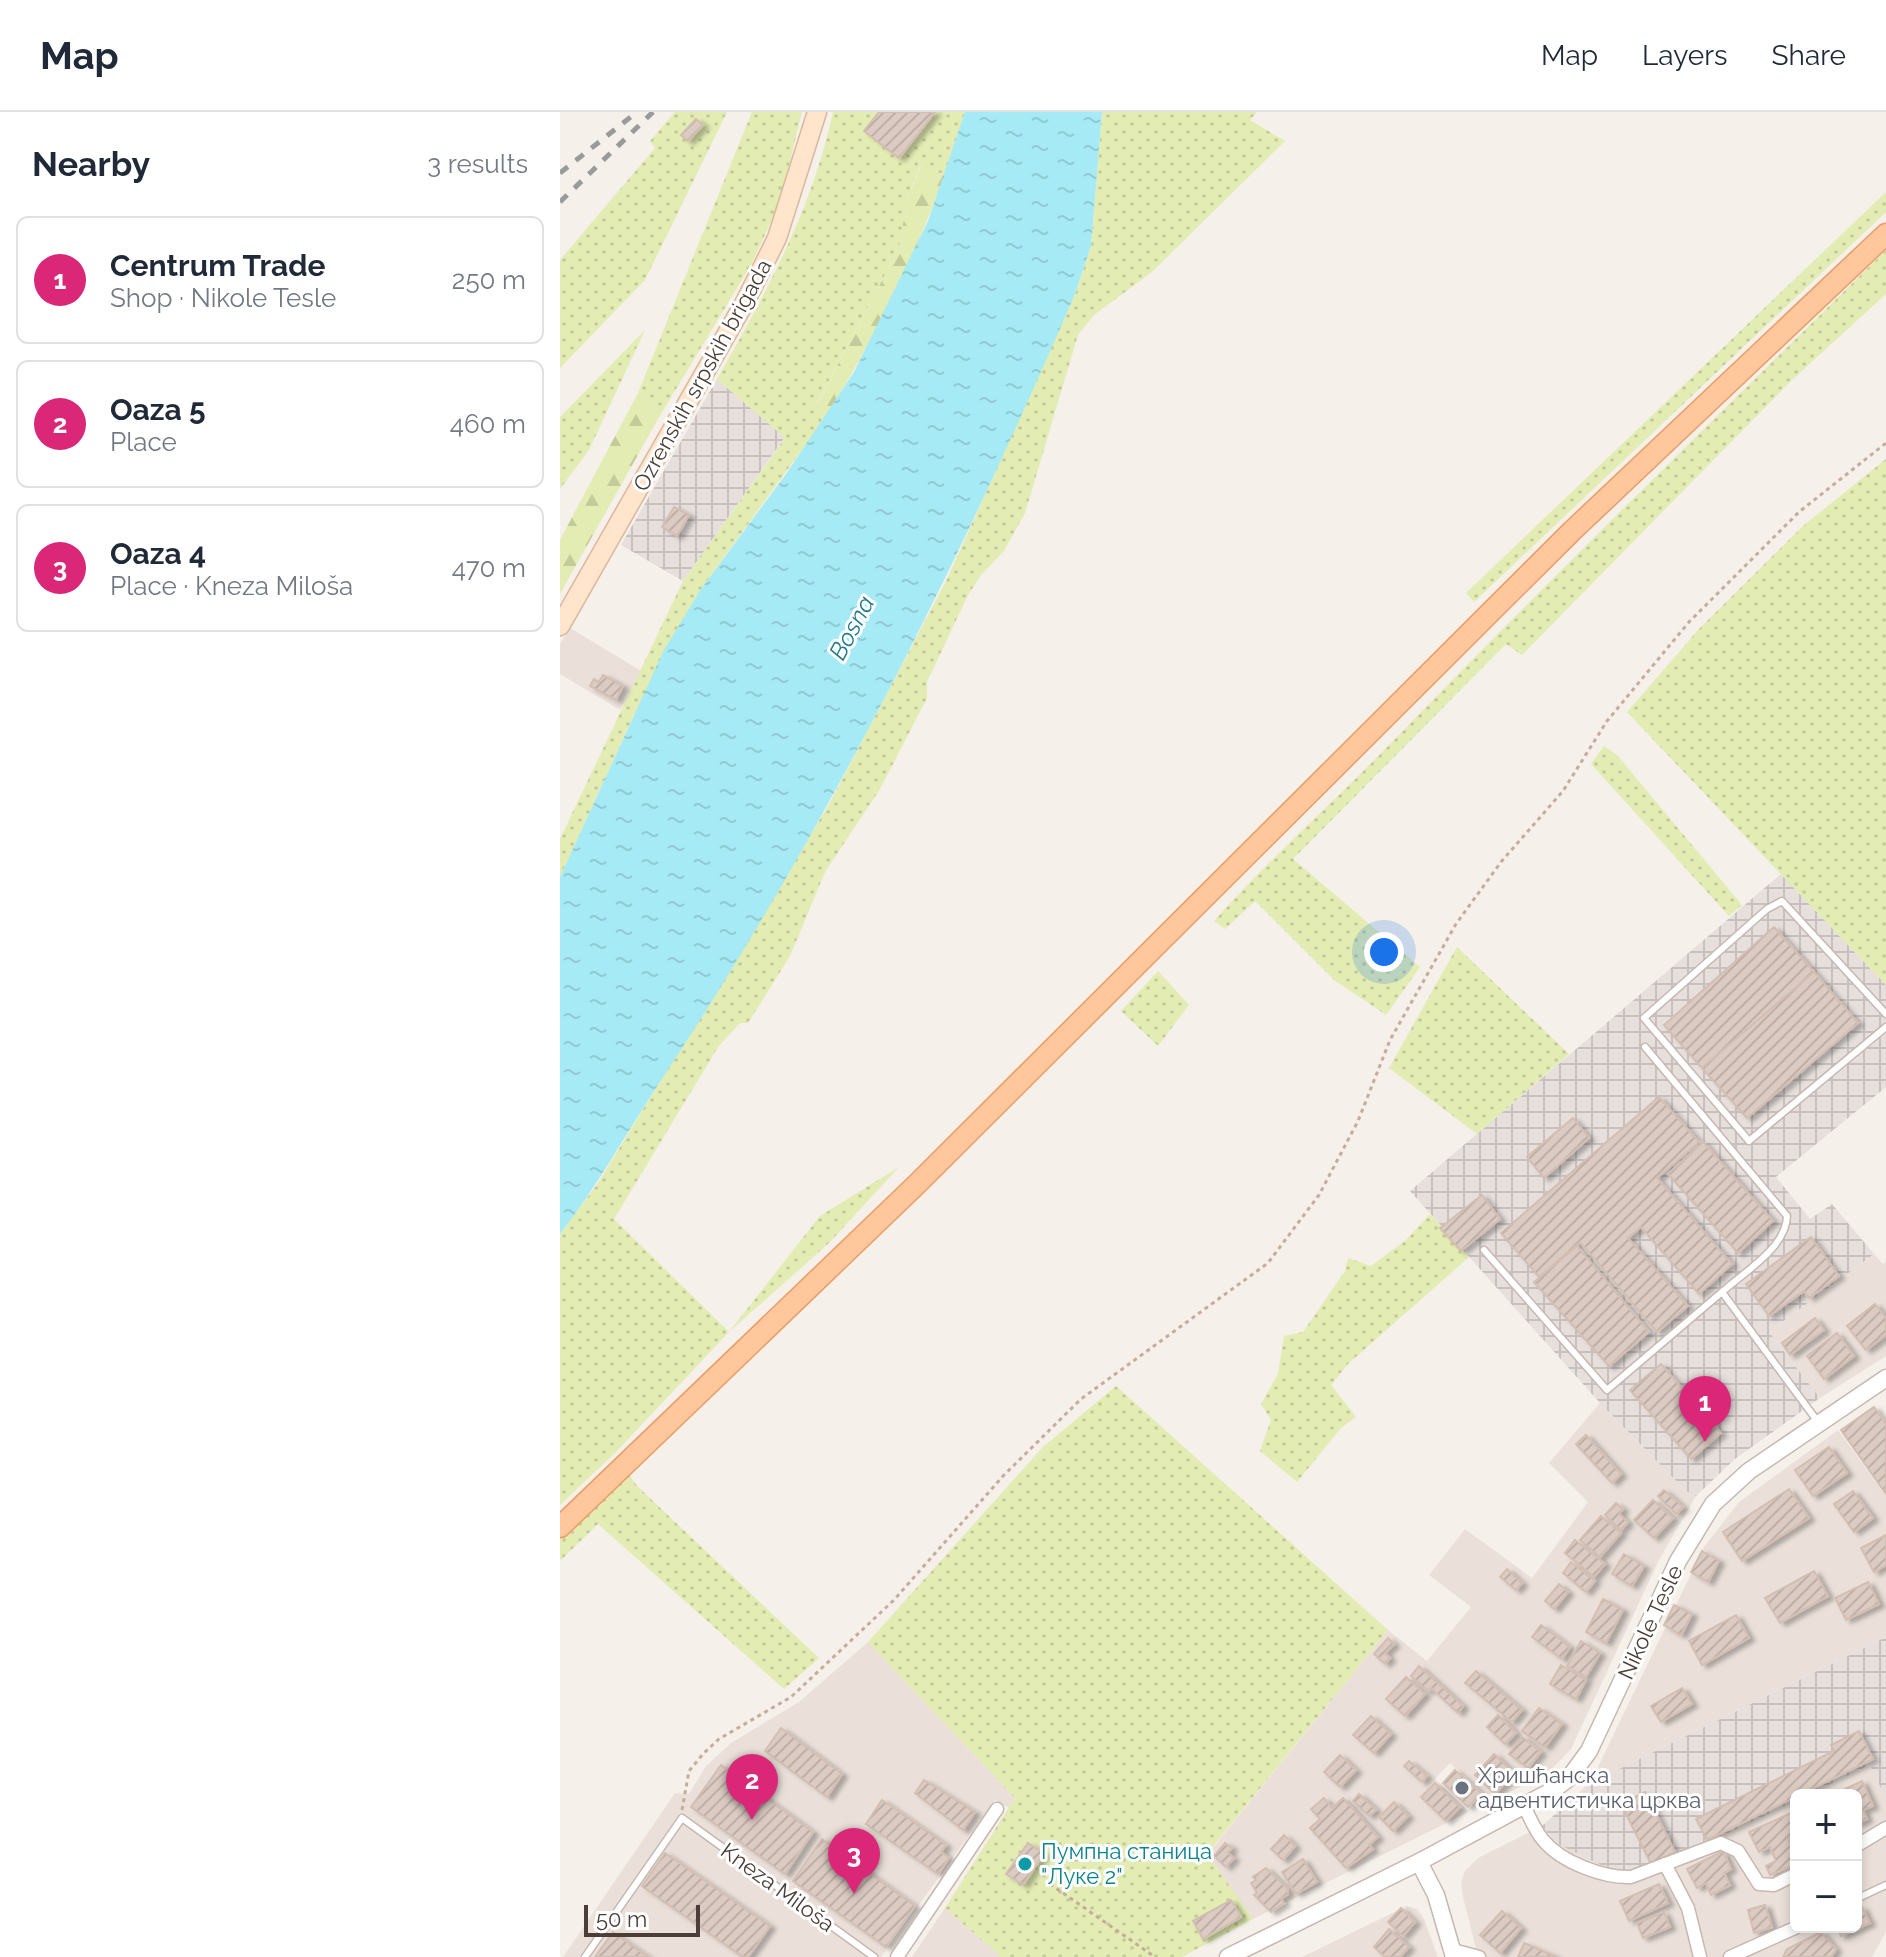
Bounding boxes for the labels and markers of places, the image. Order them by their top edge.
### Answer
pin: 1 [1679,1376,1731,1442]
pin: 2 [726,1754,778,1820]
place label: Хришћанска адвентистичка црква [1478,1762,1701,1813]
marker: Хришћанска адвентистичка црква [1453,1779,1471,1797]
pin: 3 [828,1828,880,1894]
place label: Пумпна станица "Луке 2" [1041,1838,1212,1889]
marker: Пумпна станица "Луке 2" [1016,1855,1034,1873]

